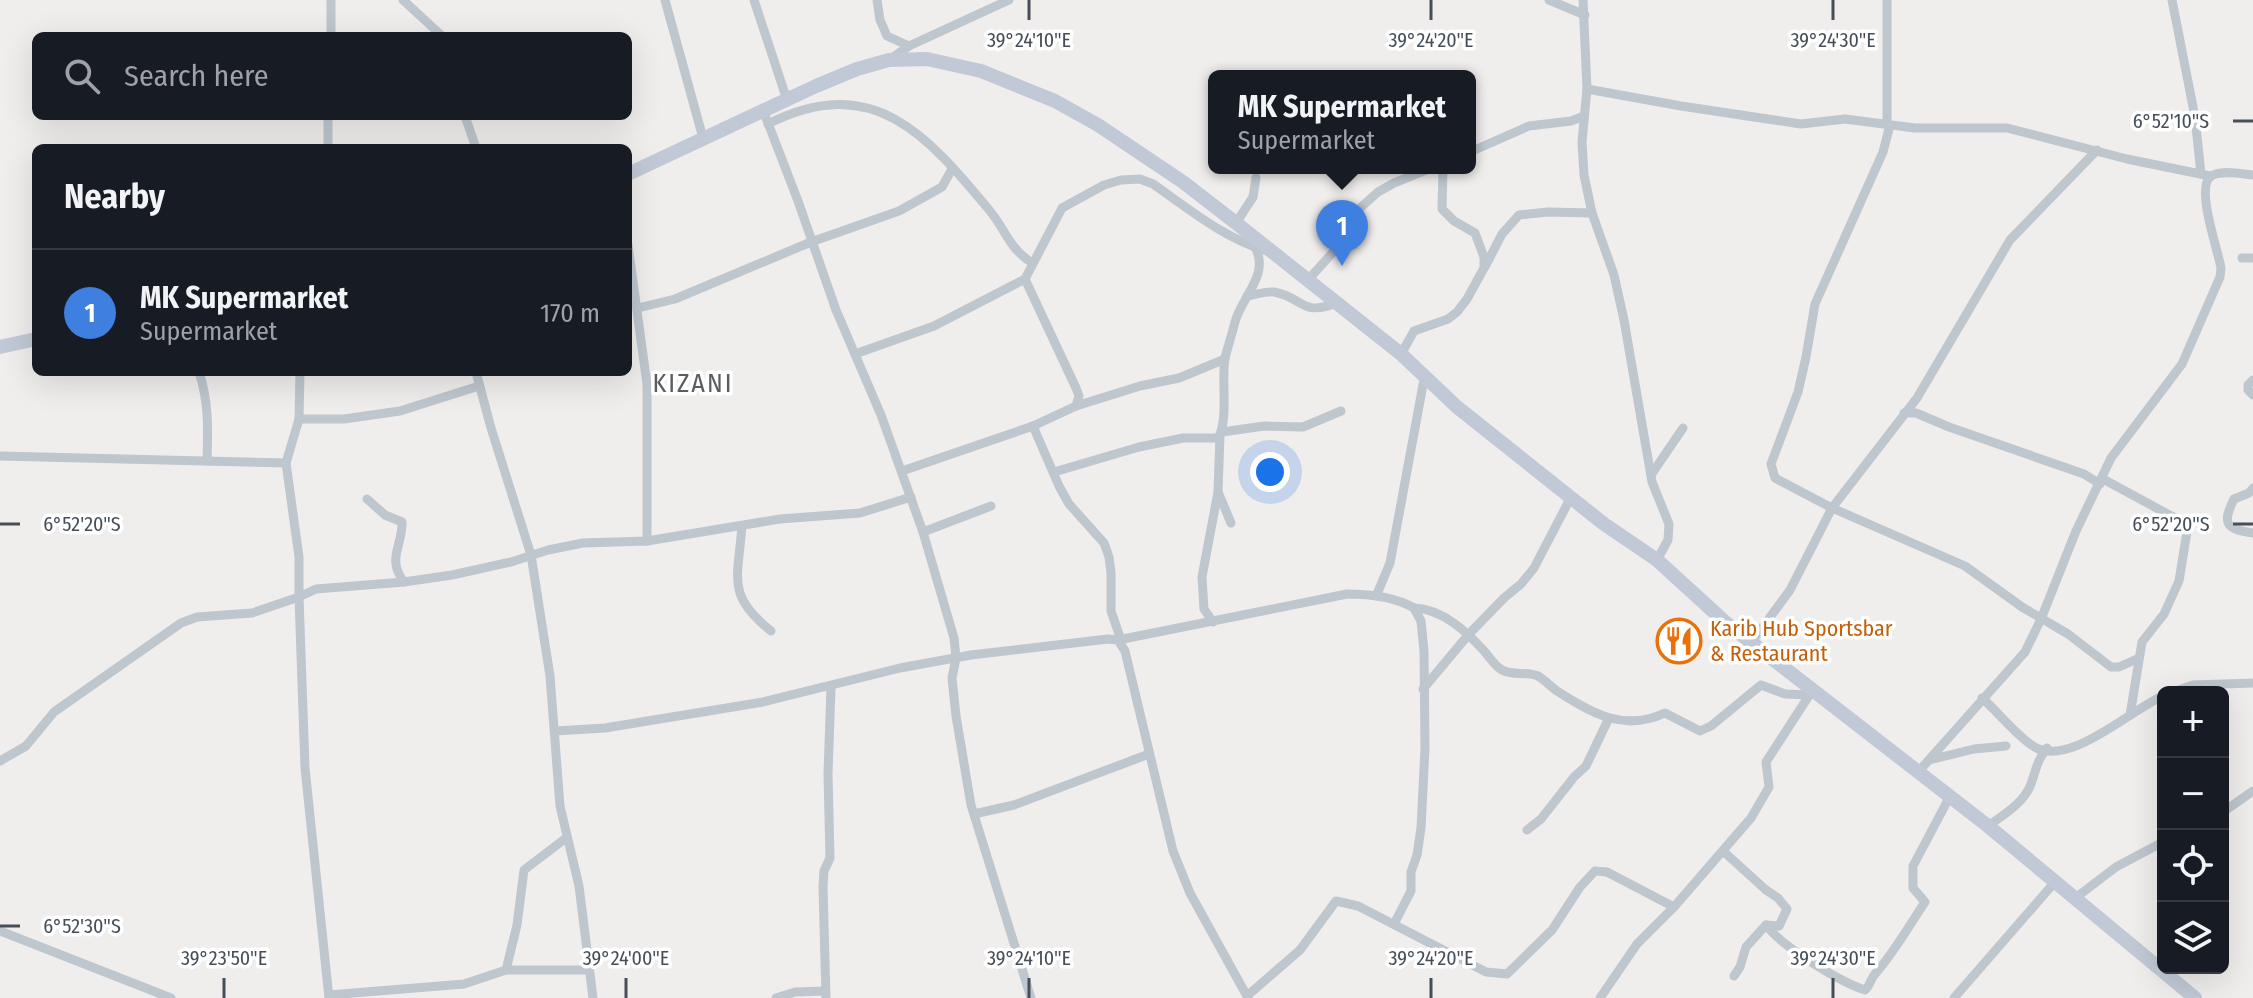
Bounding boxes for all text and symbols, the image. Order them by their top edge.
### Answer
text: 39°24'10"E [987,28,1071,52]
text: 39°24'20"E [1388,28,1474,52]
text: 39°24'30"E [1790,28,1876,52]
search box [32,32,632,120]
icon: search [60,54,104,98]
text: Search here [124,58,269,94]
popup [1208,70,1476,174]
text: MK Supermarket [1238,89,1446,125]
text: 6°52'10"S [2133,109,2209,133]
text: Supermarket [1238,125,1375,156]
text: Nearby [64,176,165,217]
pin: 1 [1316,200,1368,266]
text: MK Supermarket [140,280,348,316]
text: 1 [85,298,96,329]
text: 170 m [540,298,600,329]
text: Supermarket [140,316,277,347]
district label: KIZANI [652,368,734,399]
your location [1250,452,1290,492]
text: 6°52'20"S [43,512,121,536]
text: 6°52'20"S [2132,512,2210,536]
place label: Karib Hub Sportsbar & Restaurant [1710,615,1893,667]
restaurant icon: Karib Hub Sportsbar & Restaurant [1655,617,1703,665]
map controls [2157,686,2229,974]
button: + [2157,686,2229,758]
button: − [2157,758,2229,830]
button: locate [2157,830,2229,902]
button: layers [2157,902,2229,974]
text: 6°52'30"S [43,914,121,938]
text: 39°23'50"E [181,946,267,970]
text: 39°24'00"E [583,946,669,970]
text: 39°24'10"E [987,946,1071,970]
text: 39°24'20"E [1388,946,1474,970]
text: 39°24'30"E [1790,946,1876,970]

